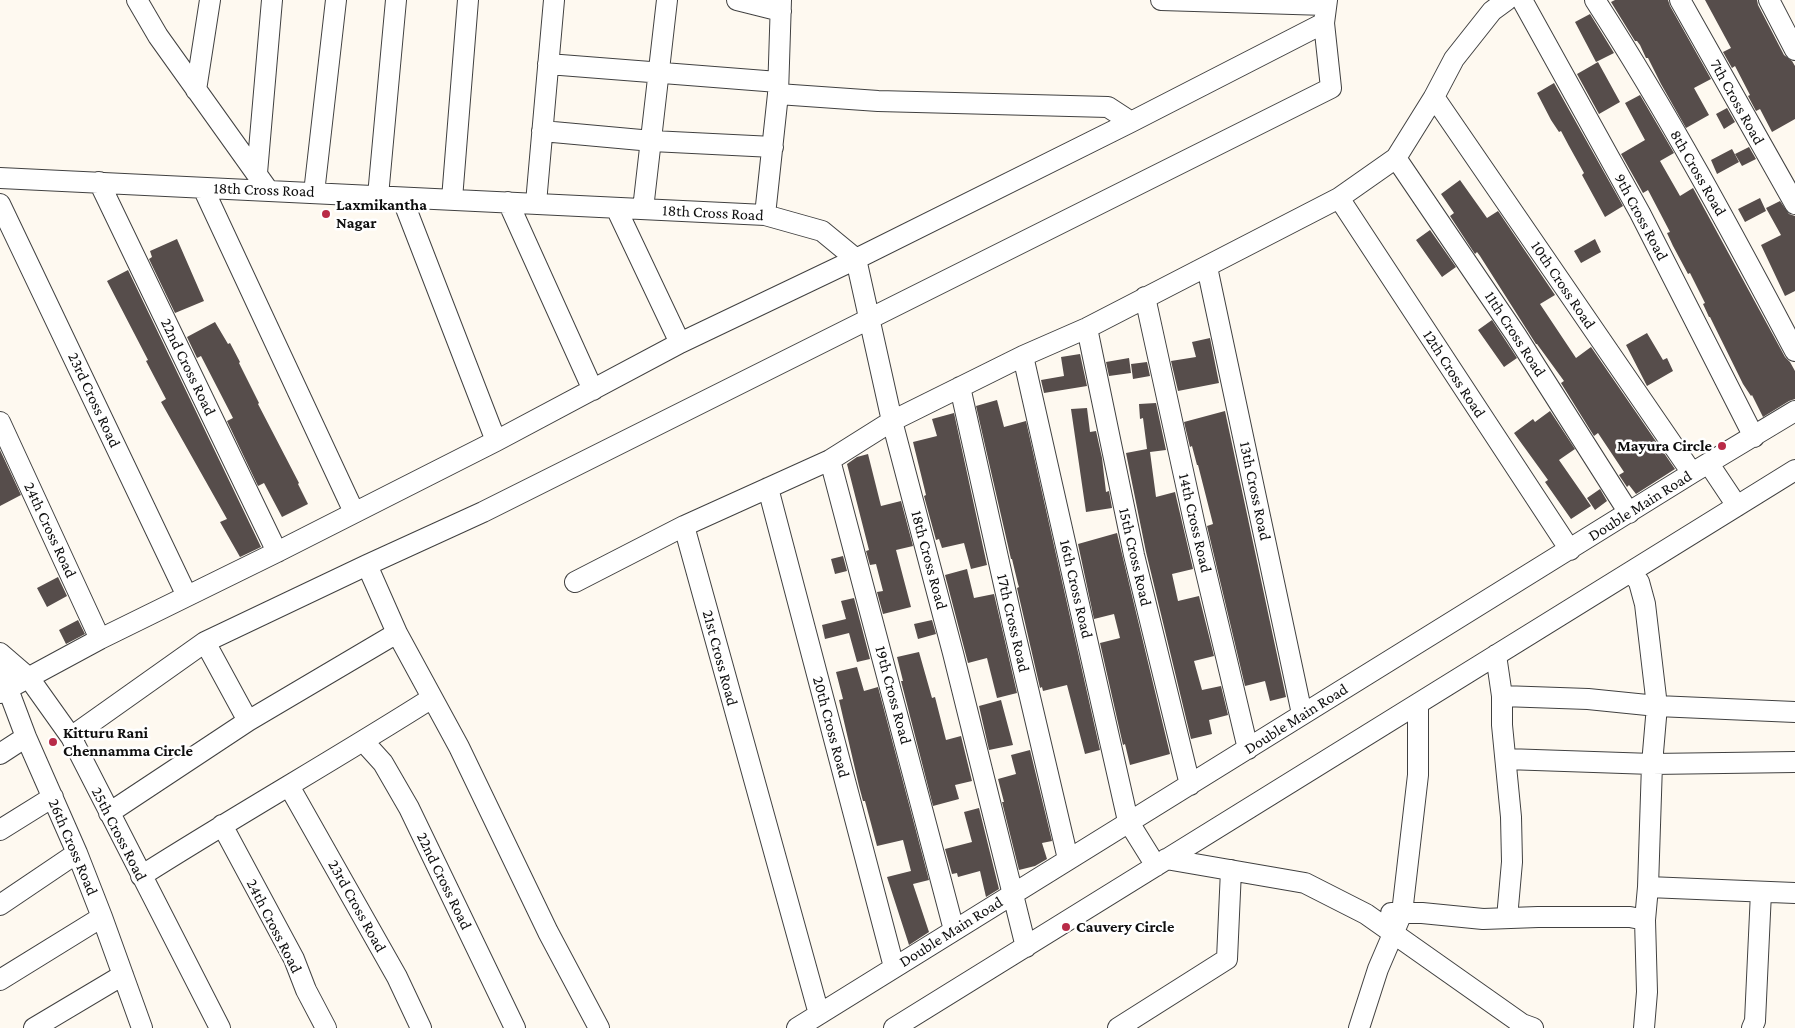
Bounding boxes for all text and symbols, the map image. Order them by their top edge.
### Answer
street label: 7th Cross Road [1706,56,1768,148]
street label: 8th Cross Road [1666,127,1730,219]
street label: 9th Cross Road [1610,170,1672,264]
street label: 18th Cross Road [213,179,315,201]
place label: Laxmikantha Nagar [336,195,427,233]
street label: 18th Cross Road [662,201,764,225]
marker: Laxmikantha Nagar [320,208,332,220]
street label: 10th Cross Road [1527,237,1599,333]
street label: 11th Cross Road [1480,288,1550,380]
street label: 22nd Cross Road [156,315,220,419]
street label: 12th Cross Road [1419,327,1489,421]
street label: 23rd Cross Road [64,349,124,451]
place label: Mayura Circle [1617,436,1712,456]
street label: 13th Cross Road [1235,440,1275,542]
marker: Mayura Circle [1716,440,1728,452]
street label: Double Main Road [1585,466,1695,546]
street label: 14th Cross Road [1174,472,1216,574]
street label: 24th Cross Road [19,479,81,581]
street label: 15th Cross Road [1114,506,1156,608]
street label: 18th Cross Road [907,509,951,611]
street label: 16th Cross Road [1055,538,1097,640]
street label: 17th Cross Road [992,572,1034,674]
street label: 21st Cross Road [698,608,742,708]
street label: 19th Cross Road [871,644,915,746]
street label: 20th Cross Road [808,674,854,780]
street label: Double Main Road [1241,679,1351,759]
place label: Kitturu Rani Chennamma Circle [63,723,193,761]
marker: Kitturu Rani Chennamma Circle [47,736,59,748]
street label: 25th Cross Road [87,784,151,884]
street label: 26th Cross Road [44,796,102,898]
street label: 22nd Cross Road [412,829,476,933]
street label: 23rd Cross Road [324,856,390,956]
street label: 24th Cross Road [242,876,306,976]
street label: Double Main Road [896,892,1006,972]
place label: Cauvery Circle [1076,917,1174,937]
marker: Cauvery Circle [1060,921,1072,933]

